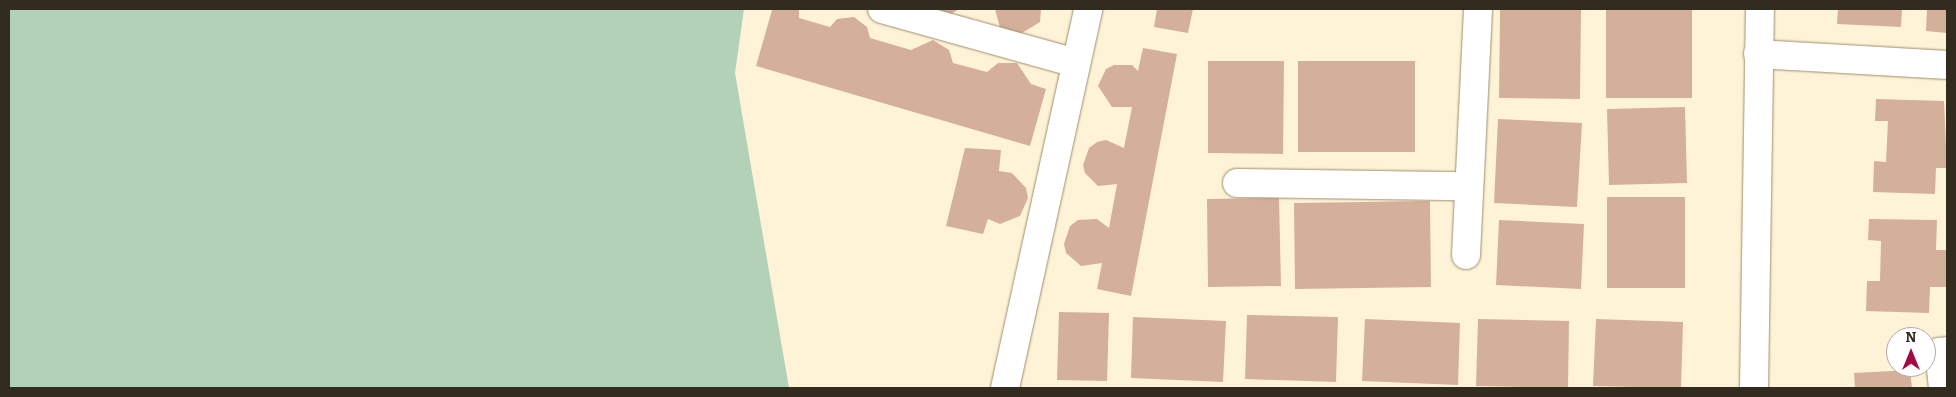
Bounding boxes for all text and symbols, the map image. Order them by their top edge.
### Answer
north arrow [1886,327,1936,377]
text: N [1906,329,1916,346]

